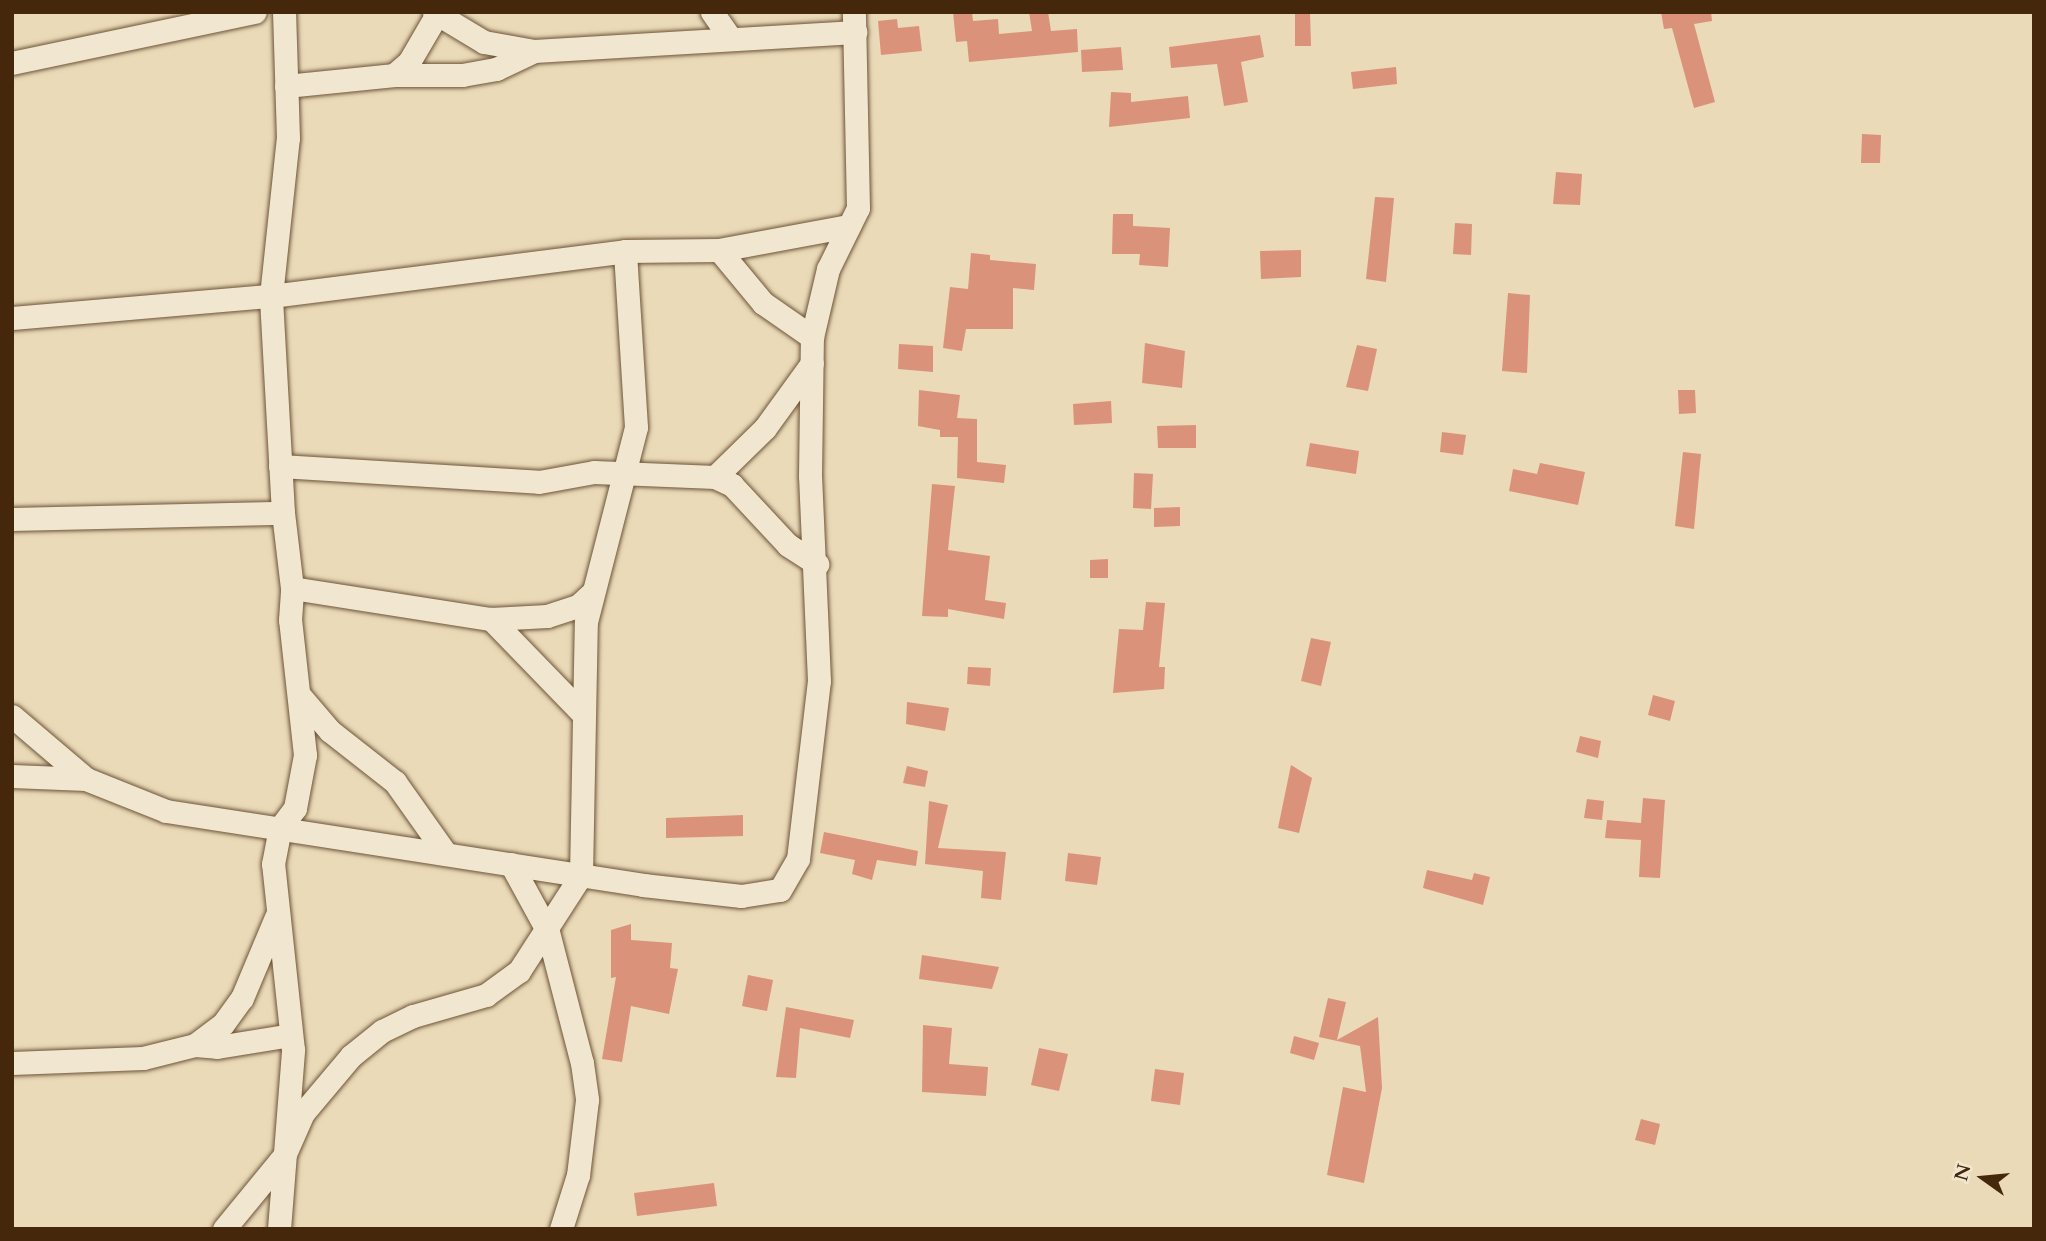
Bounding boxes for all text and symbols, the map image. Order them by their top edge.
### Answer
north arrow [1948,1143,2018,1213]
text: N [1948,1161,1977,1184]

